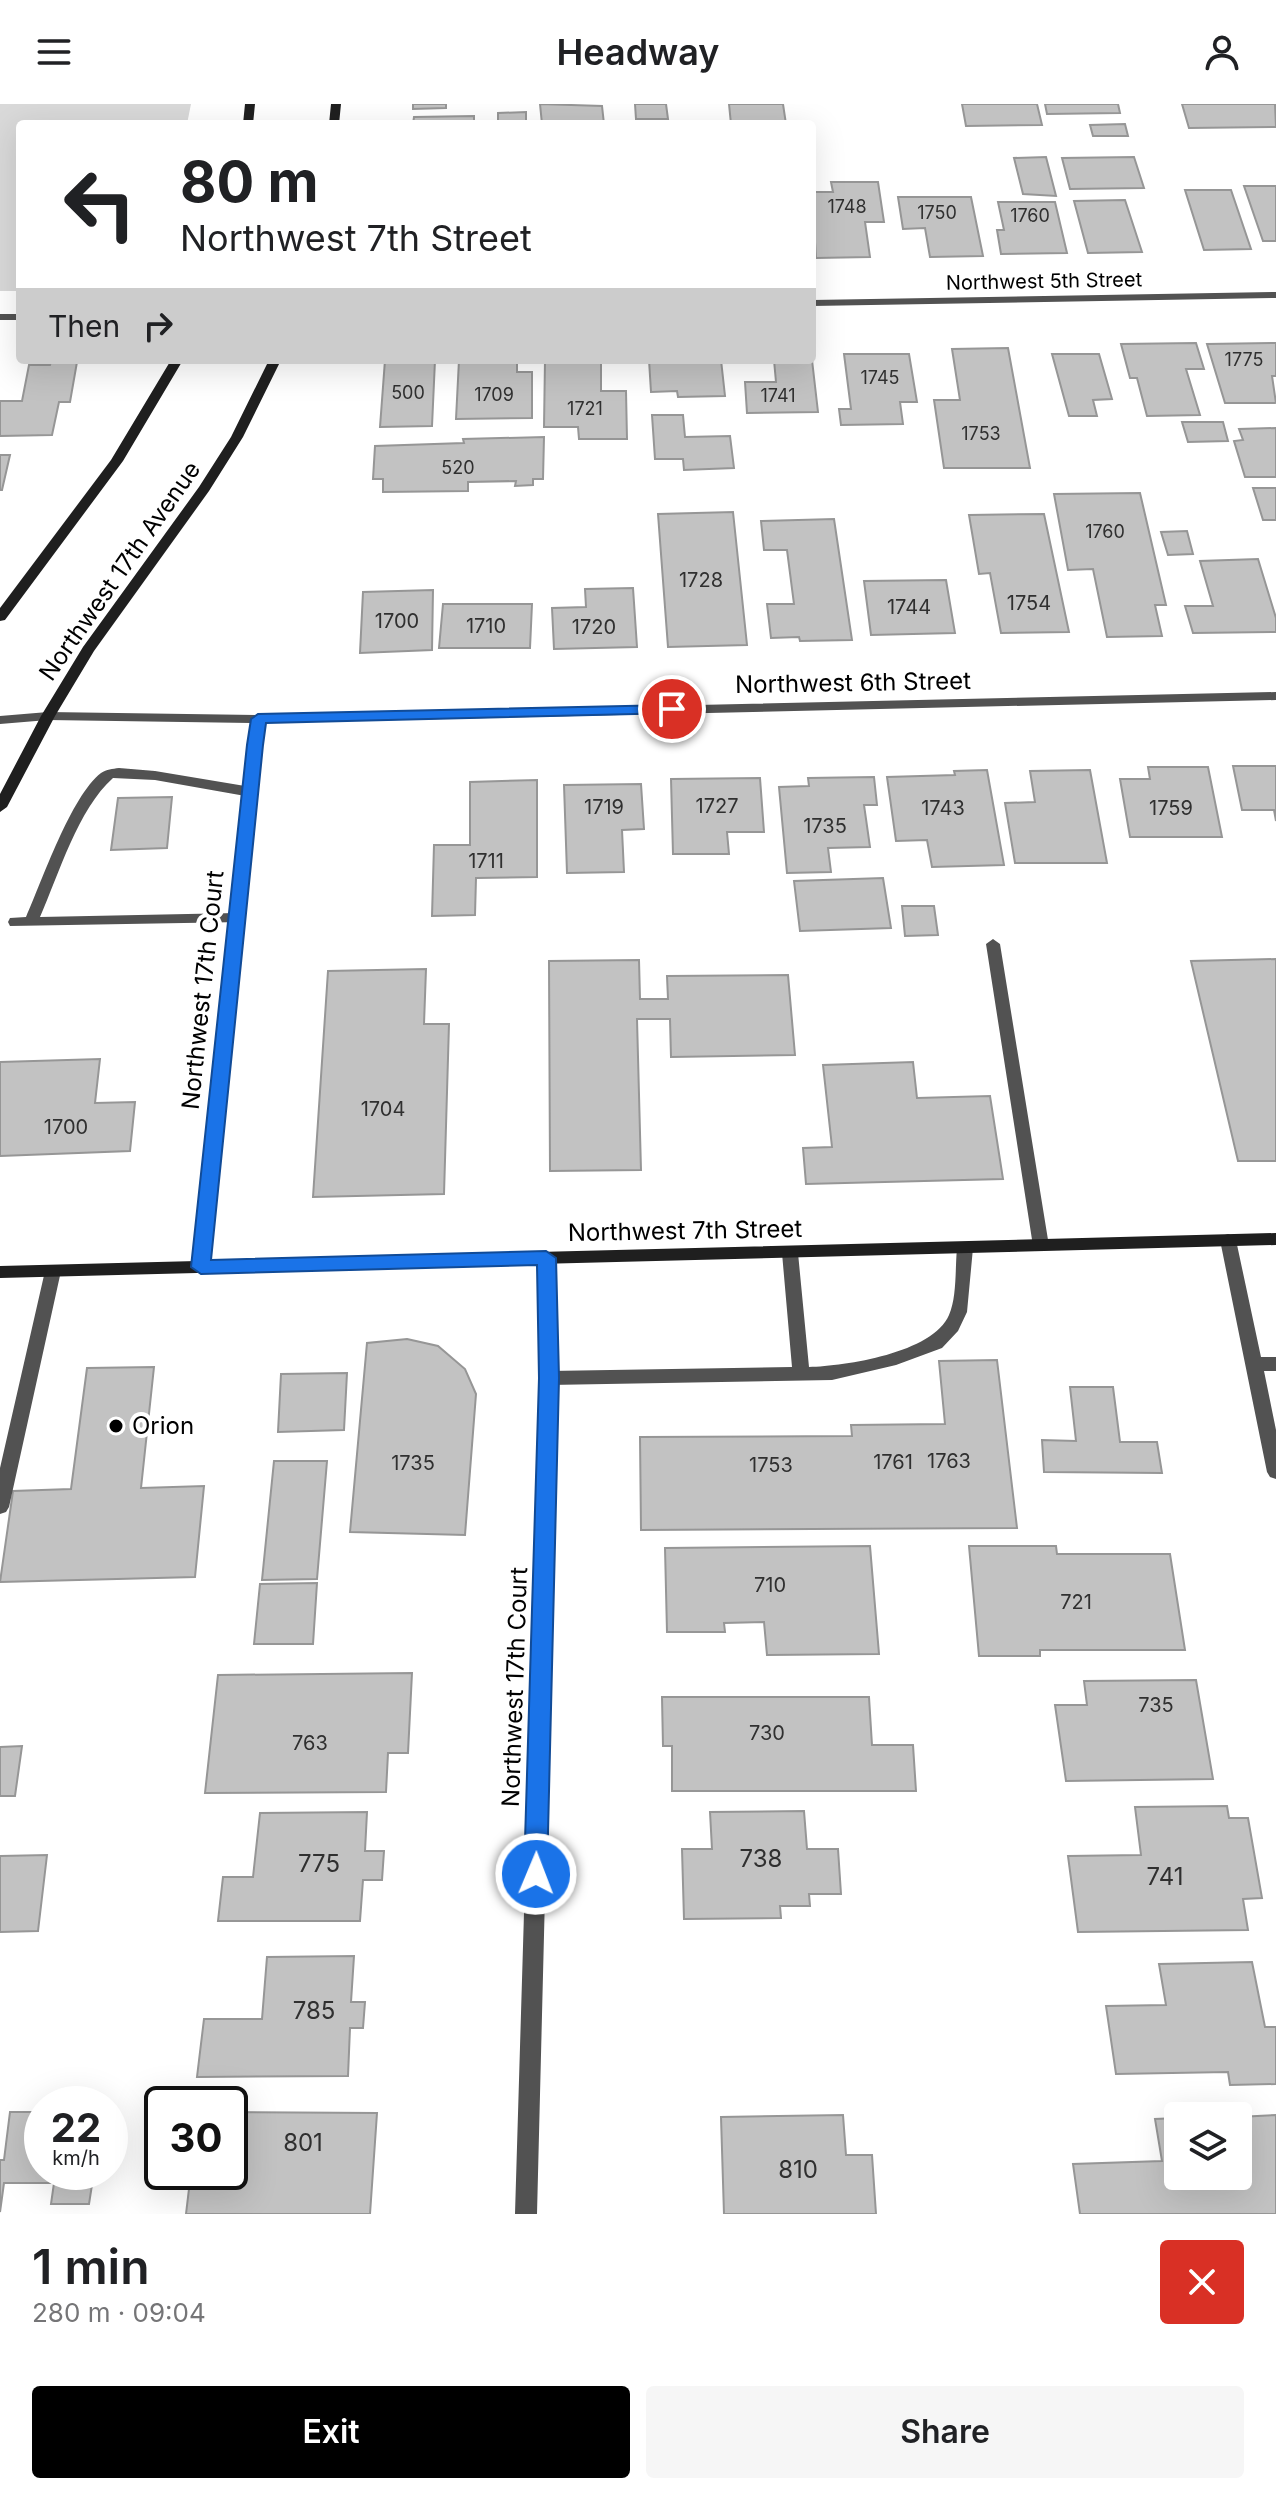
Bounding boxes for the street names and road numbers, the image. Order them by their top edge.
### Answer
street label: Northwest 5th Street [946,267,1143,295]
street label: Northwest 17th Avenue [33,456,206,686]
street label: Northwest 6th Street [735,666,971,699]
street label: Northwest 17th Court [176,869,229,1111]
street label: Northwest 7th Street [568,1214,803,1247]
street label: Northwest 17th Court [496,1566,533,1807]

